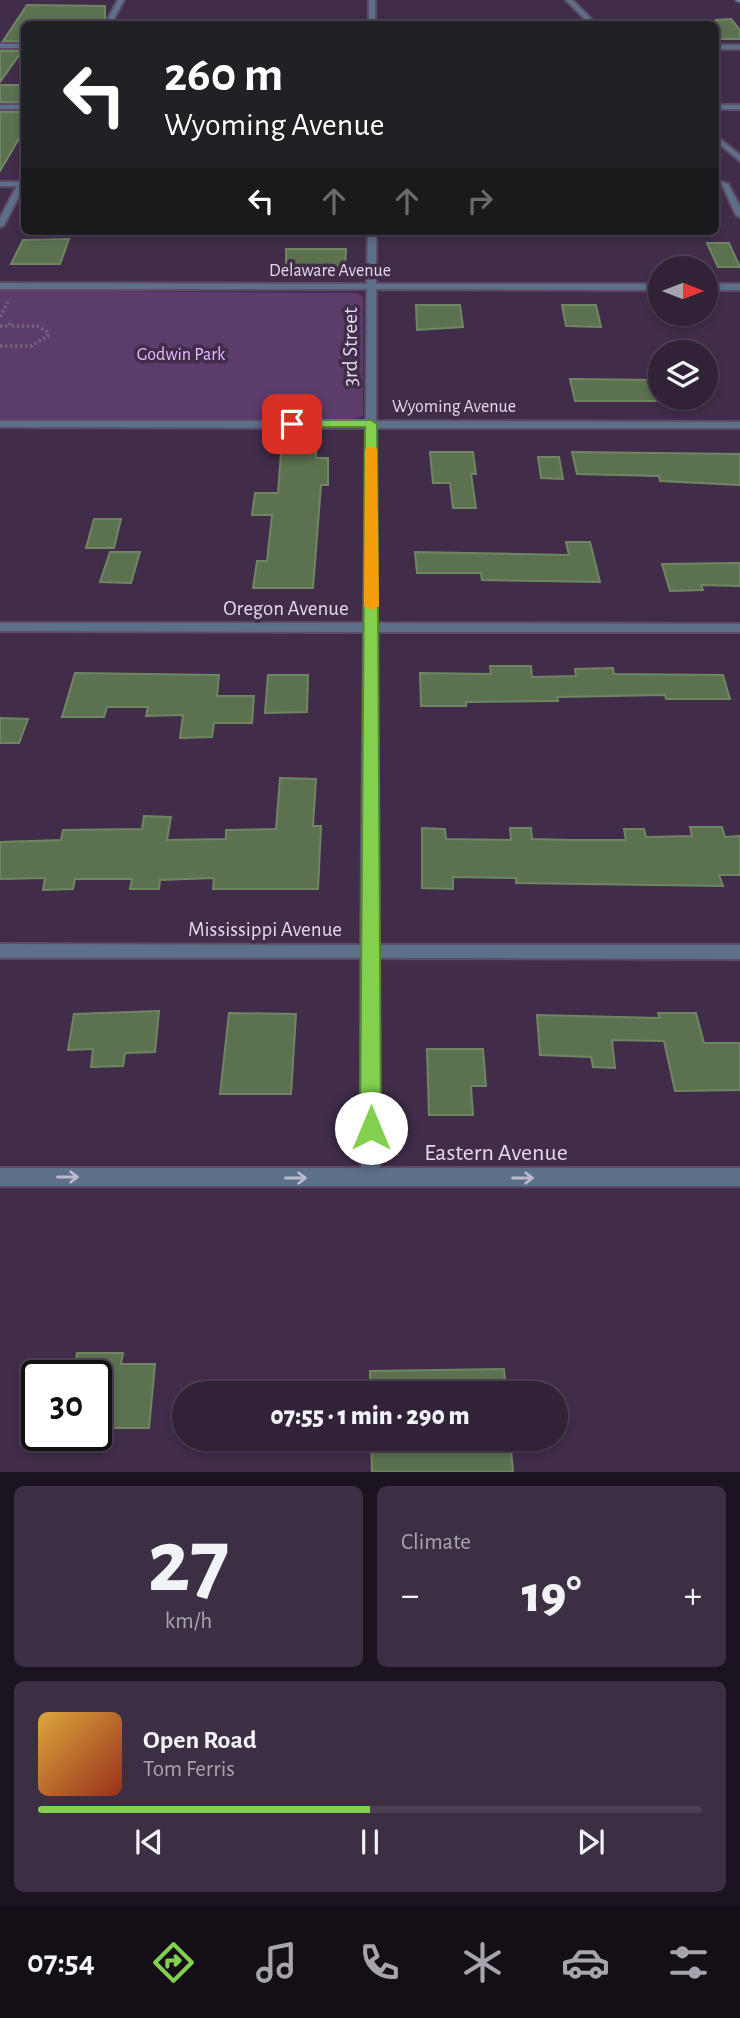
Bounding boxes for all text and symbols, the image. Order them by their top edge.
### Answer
icon: left [49,49,140,140]
text: 260 m [164,51,283,100]
text: Wyoming Avenue [164,109,384,141]
icon: left [242,182,280,220]
icon: ahead [315,182,353,220]
icon: ahead [388,182,426,220]
icon: right [461,182,499,220]
north arrow [648,256,718,326]
map controls [648,256,718,410]
street label: Delaware Avenue [269,262,391,280]
street label: 3rd Street [340,307,361,387]
button: layers [648,340,718,410]
park label: Godwin Park [137,346,226,364]
pin [262,394,322,454]
street label: Wyoming Avenue [392,398,516,416]
icon: arrive [273,405,311,443]
street label: Oregon Avenue [223,598,349,619]
street label: Mississippi Avenue [188,919,342,940]
position arrow [334,1091,408,1165]
street label: Eastern Avenue [424,1141,568,1165]
one-way arrow [56,1170,79,1184]
one-way arrow [284,1171,307,1185]
one-way arrow [511,1171,534,1185]
speed limit sign: 30 [21,1360,112,1451]
text: 07:55 · 1 min · 290 m [270,1403,470,1429]
text: 27 [147,1517,230,1608]
text: Climate [401,1531,471,1554]
text: 19° [522,1569,581,1621]
text: − [401,1577,419,1615]
text: + [684,1577,702,1615]
text: km/h [165,1610,212,1633]
text: Open Road [143,1727,257,1753]
text: Tom Ferris [143,1758,235,1781]
icon: previous [130,1823,168,1861]
icon: pause [351,1823,389,1861]
icon: next [572,1823,610,1861]
icon: directions [149,1938,198,1987]
icon: music [252,1938,301,1987]
icon: phone [355,1938,404,1987]
icon: climate [458,1938,507,1987]
icon: car [561,1938,610,1987]
icon: filters [664,1938,713,1987]
text: 07:54 [27,1946,95,1978]

